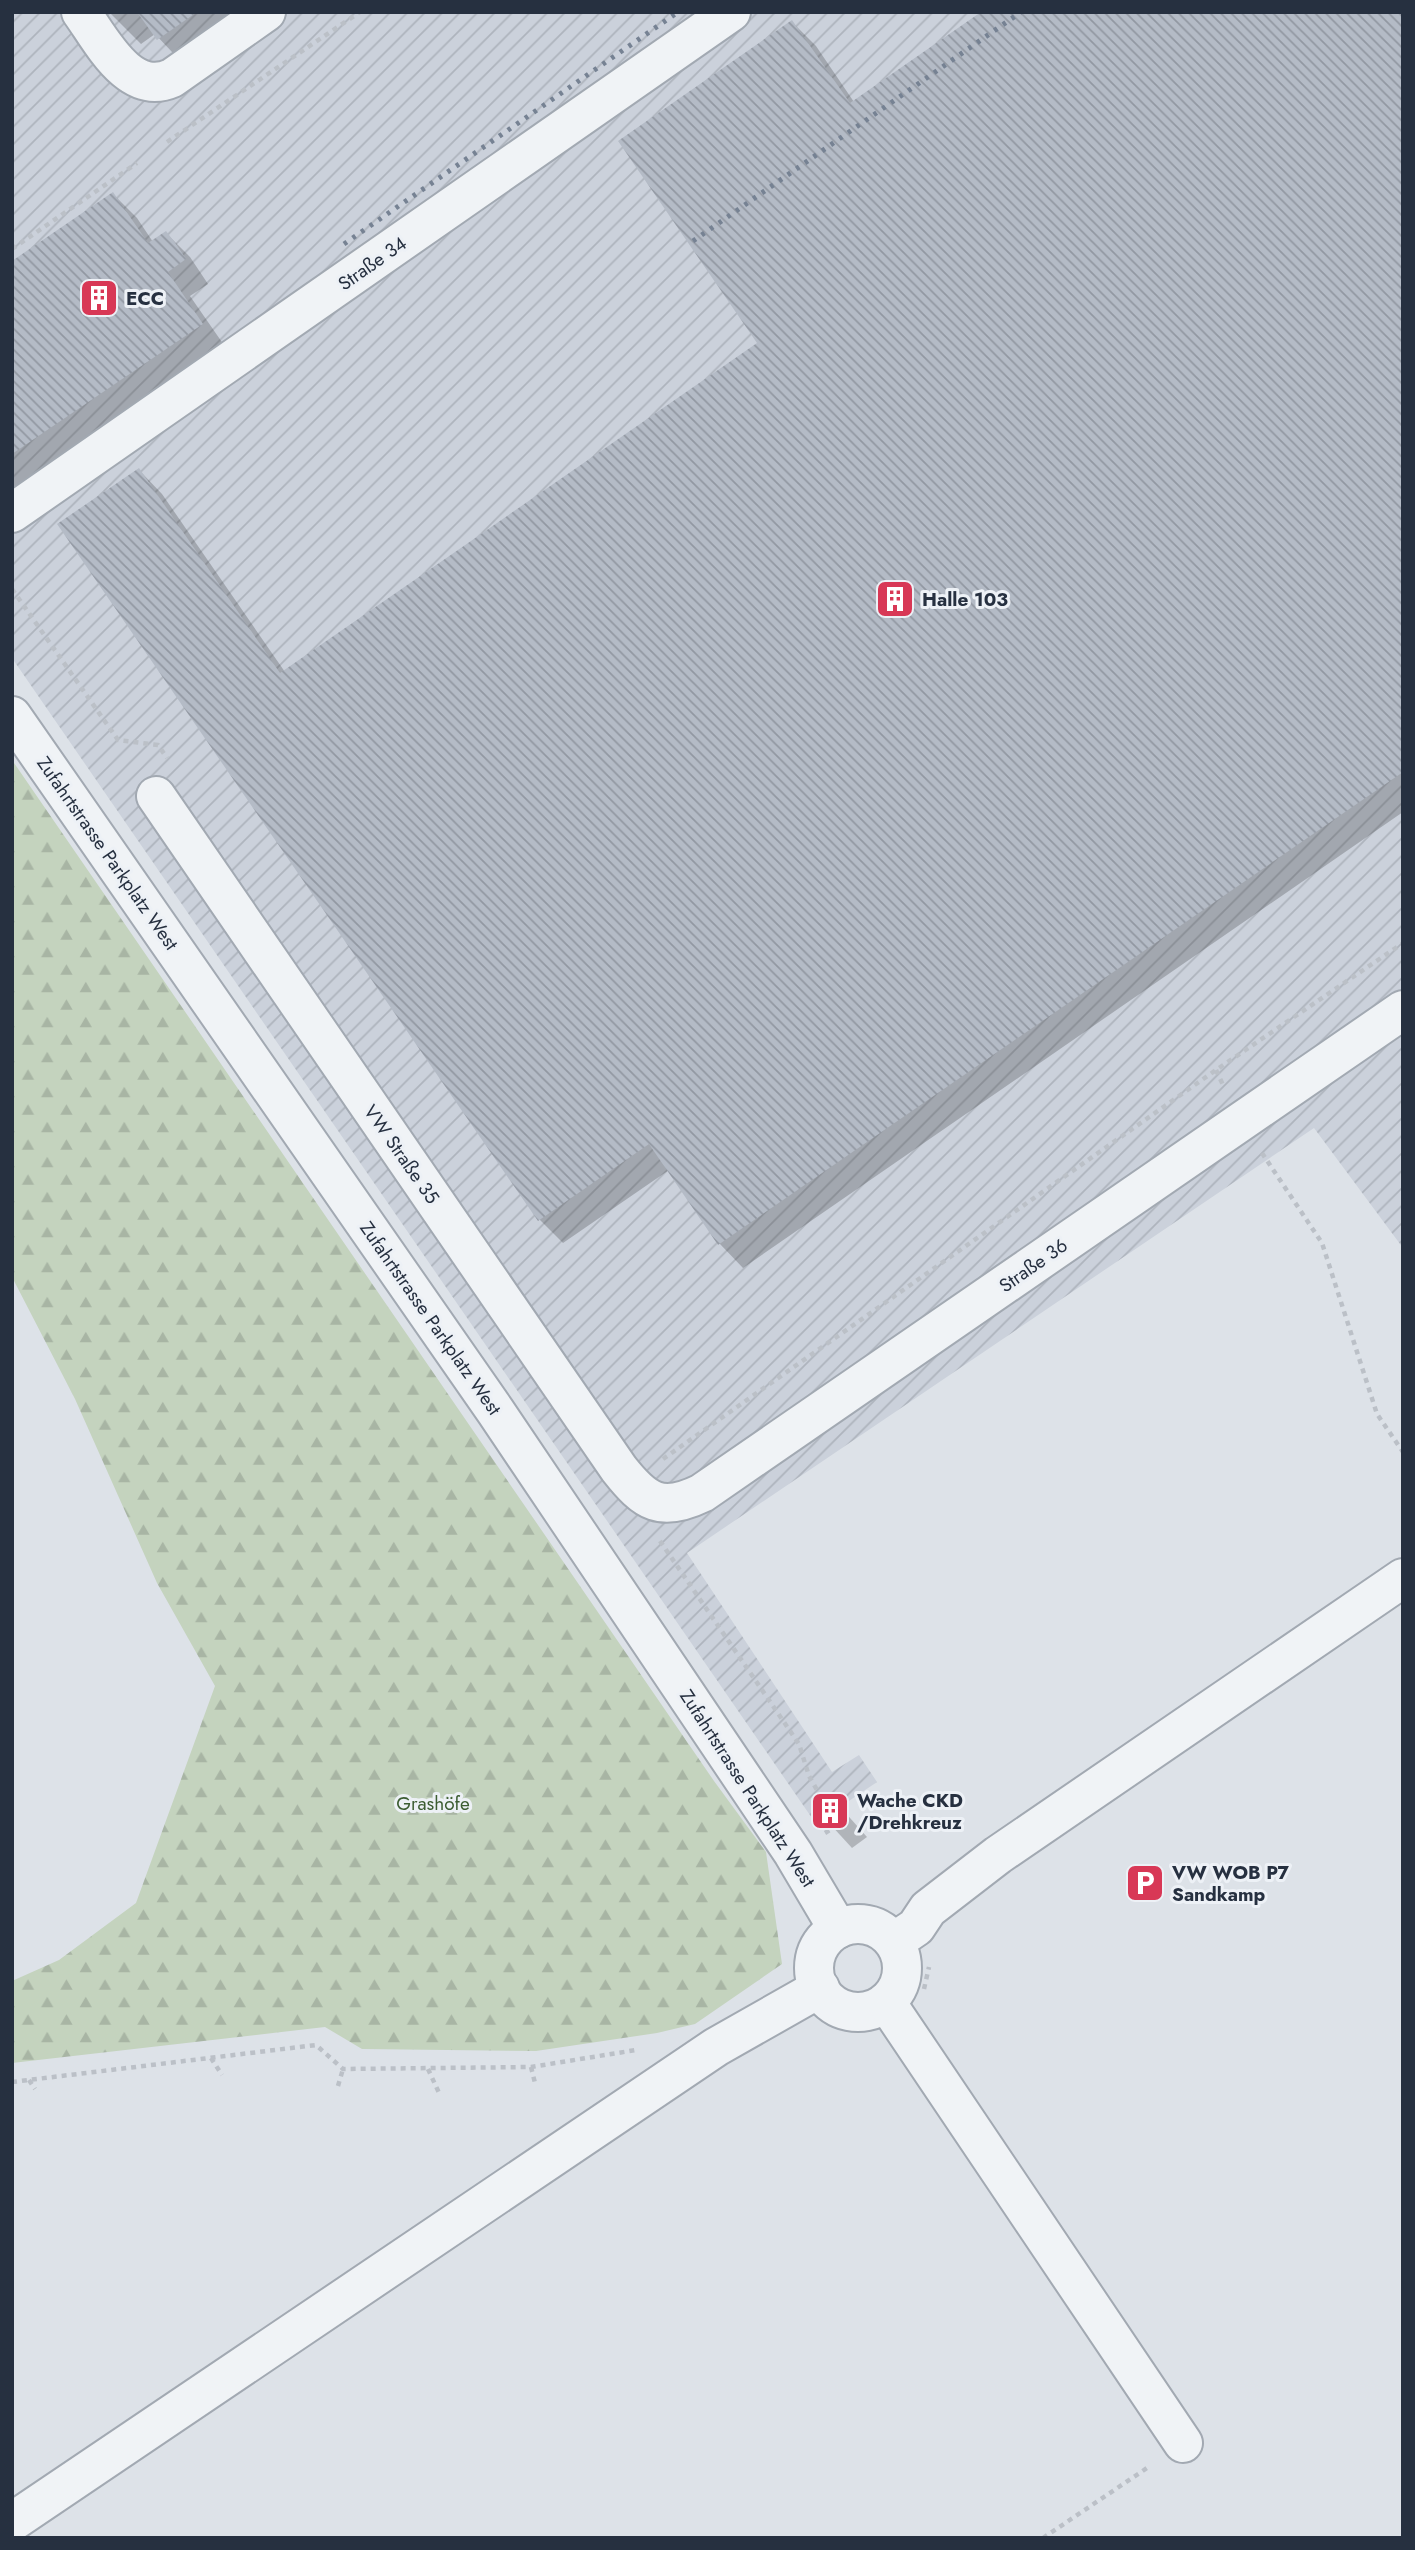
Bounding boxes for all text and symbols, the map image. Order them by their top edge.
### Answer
street label: Straße 34 [332,230,412,297]
building icon: ECC [78,277,120,319]
place label: ECC [126,285,164,312]
building icon: Halle 103 [874,578,916,620]
place label: Halle 103 [922,586,1008,613]
street label: Zufahrtstrasse Parkplatz West [30,751,185,956]
street label: VW Straße 35 [357,1099,446,1209]
street label: Zufahrtstrasse Parkplatz West [353,1216,508,1421]
street label: Straße 36 [994,1232,1073,1299]
street label: Zufahrtstrasse Parkplatz West [673,1684,822,1893]
place label: Wache CKD /Drehkreuz [857,1787,963,1836]
park label: Grashöfe [396,1790,470,1817]
building icon: Wache CKD /Drehkreuz [809,1790,851,1832]
place label: VW WOB P7 Sandkamp [1171,1859,1290,1908]
parking icon: VW WOB P7 Sandkamp [1124,1862,1166,1904]

